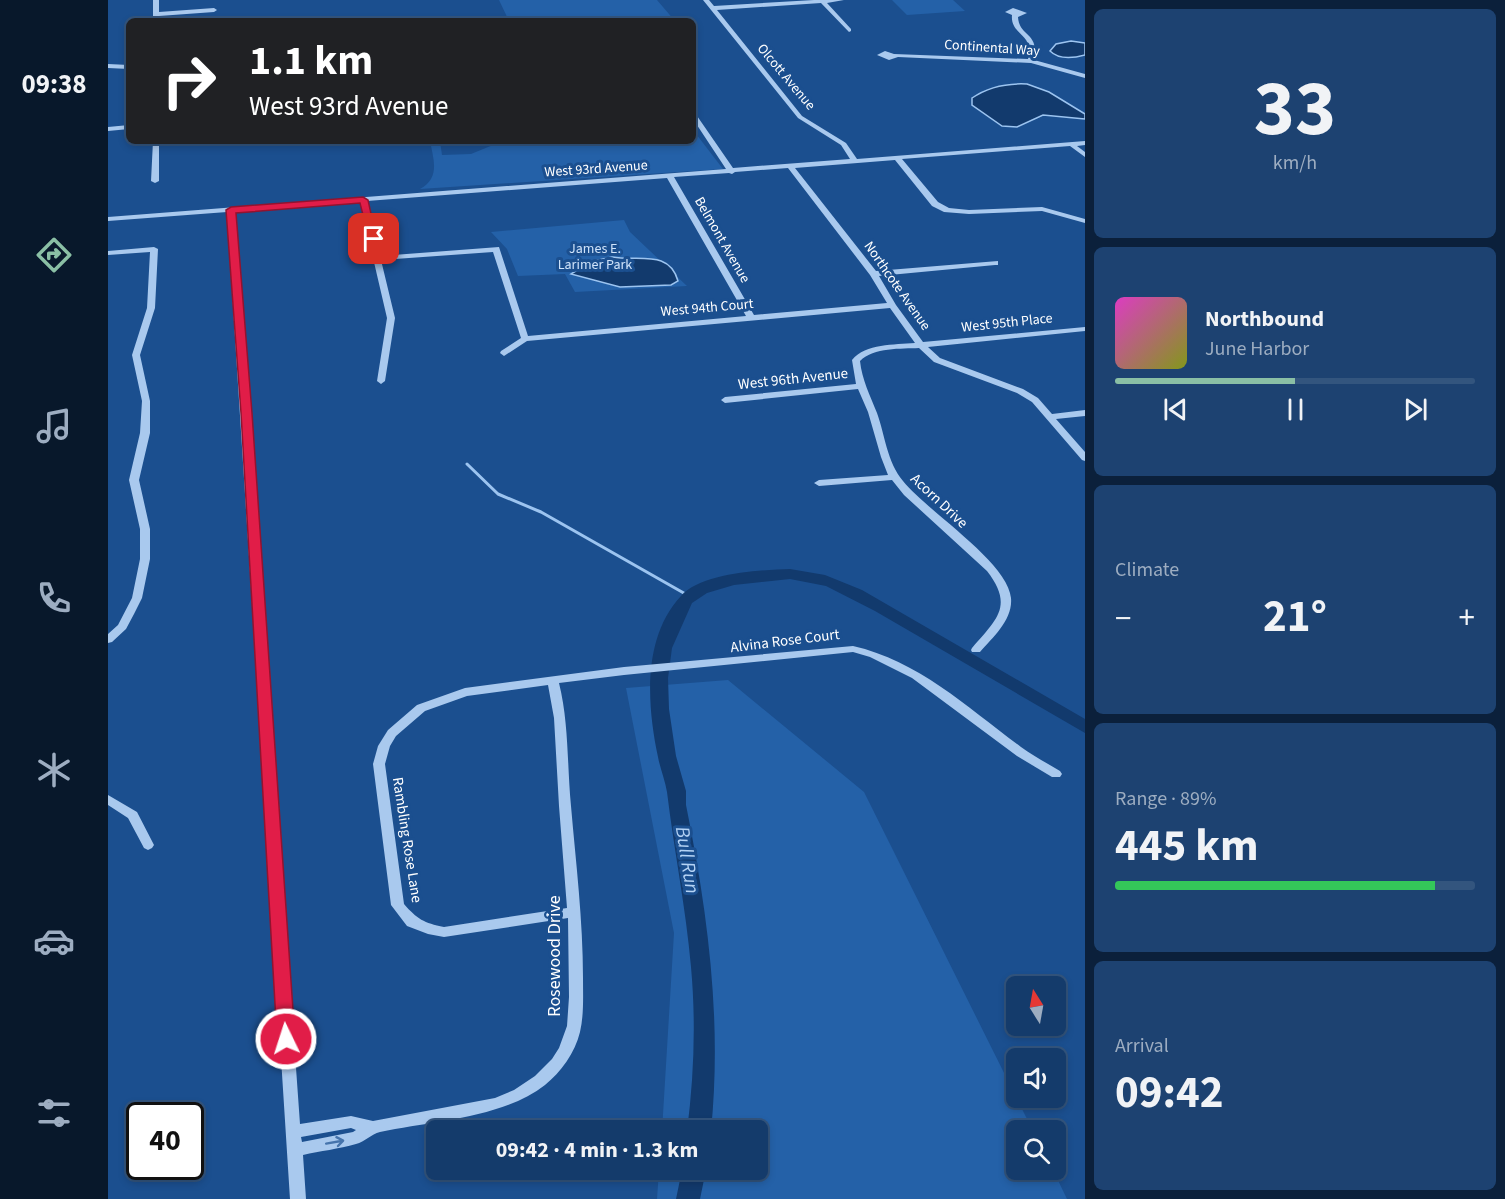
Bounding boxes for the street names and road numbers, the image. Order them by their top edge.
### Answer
street label: Continental Way [943,35,1041,61]
street label: Olcott Avenue [752,39,820,115]
street label: West 93rd Avenue [544,155,648,183]
street label: Belmont Avenue [689,193,755,287]
street label: Northcote Avenue [859,237,935,335]
street label: West 94th Court [660,294,754,322]
street label: West 95th Place [960,308,1054,338]
street label: West 96th Avenue [737,363,849,395]
street label: Acorn Drive [906,469,972,533]
street label: Alvina Rose Court [729,624,841,658]
street label: Rambling Rose Lane [387,776,427,904]
street label: Rosewood Drive [542,895,567,1017]

